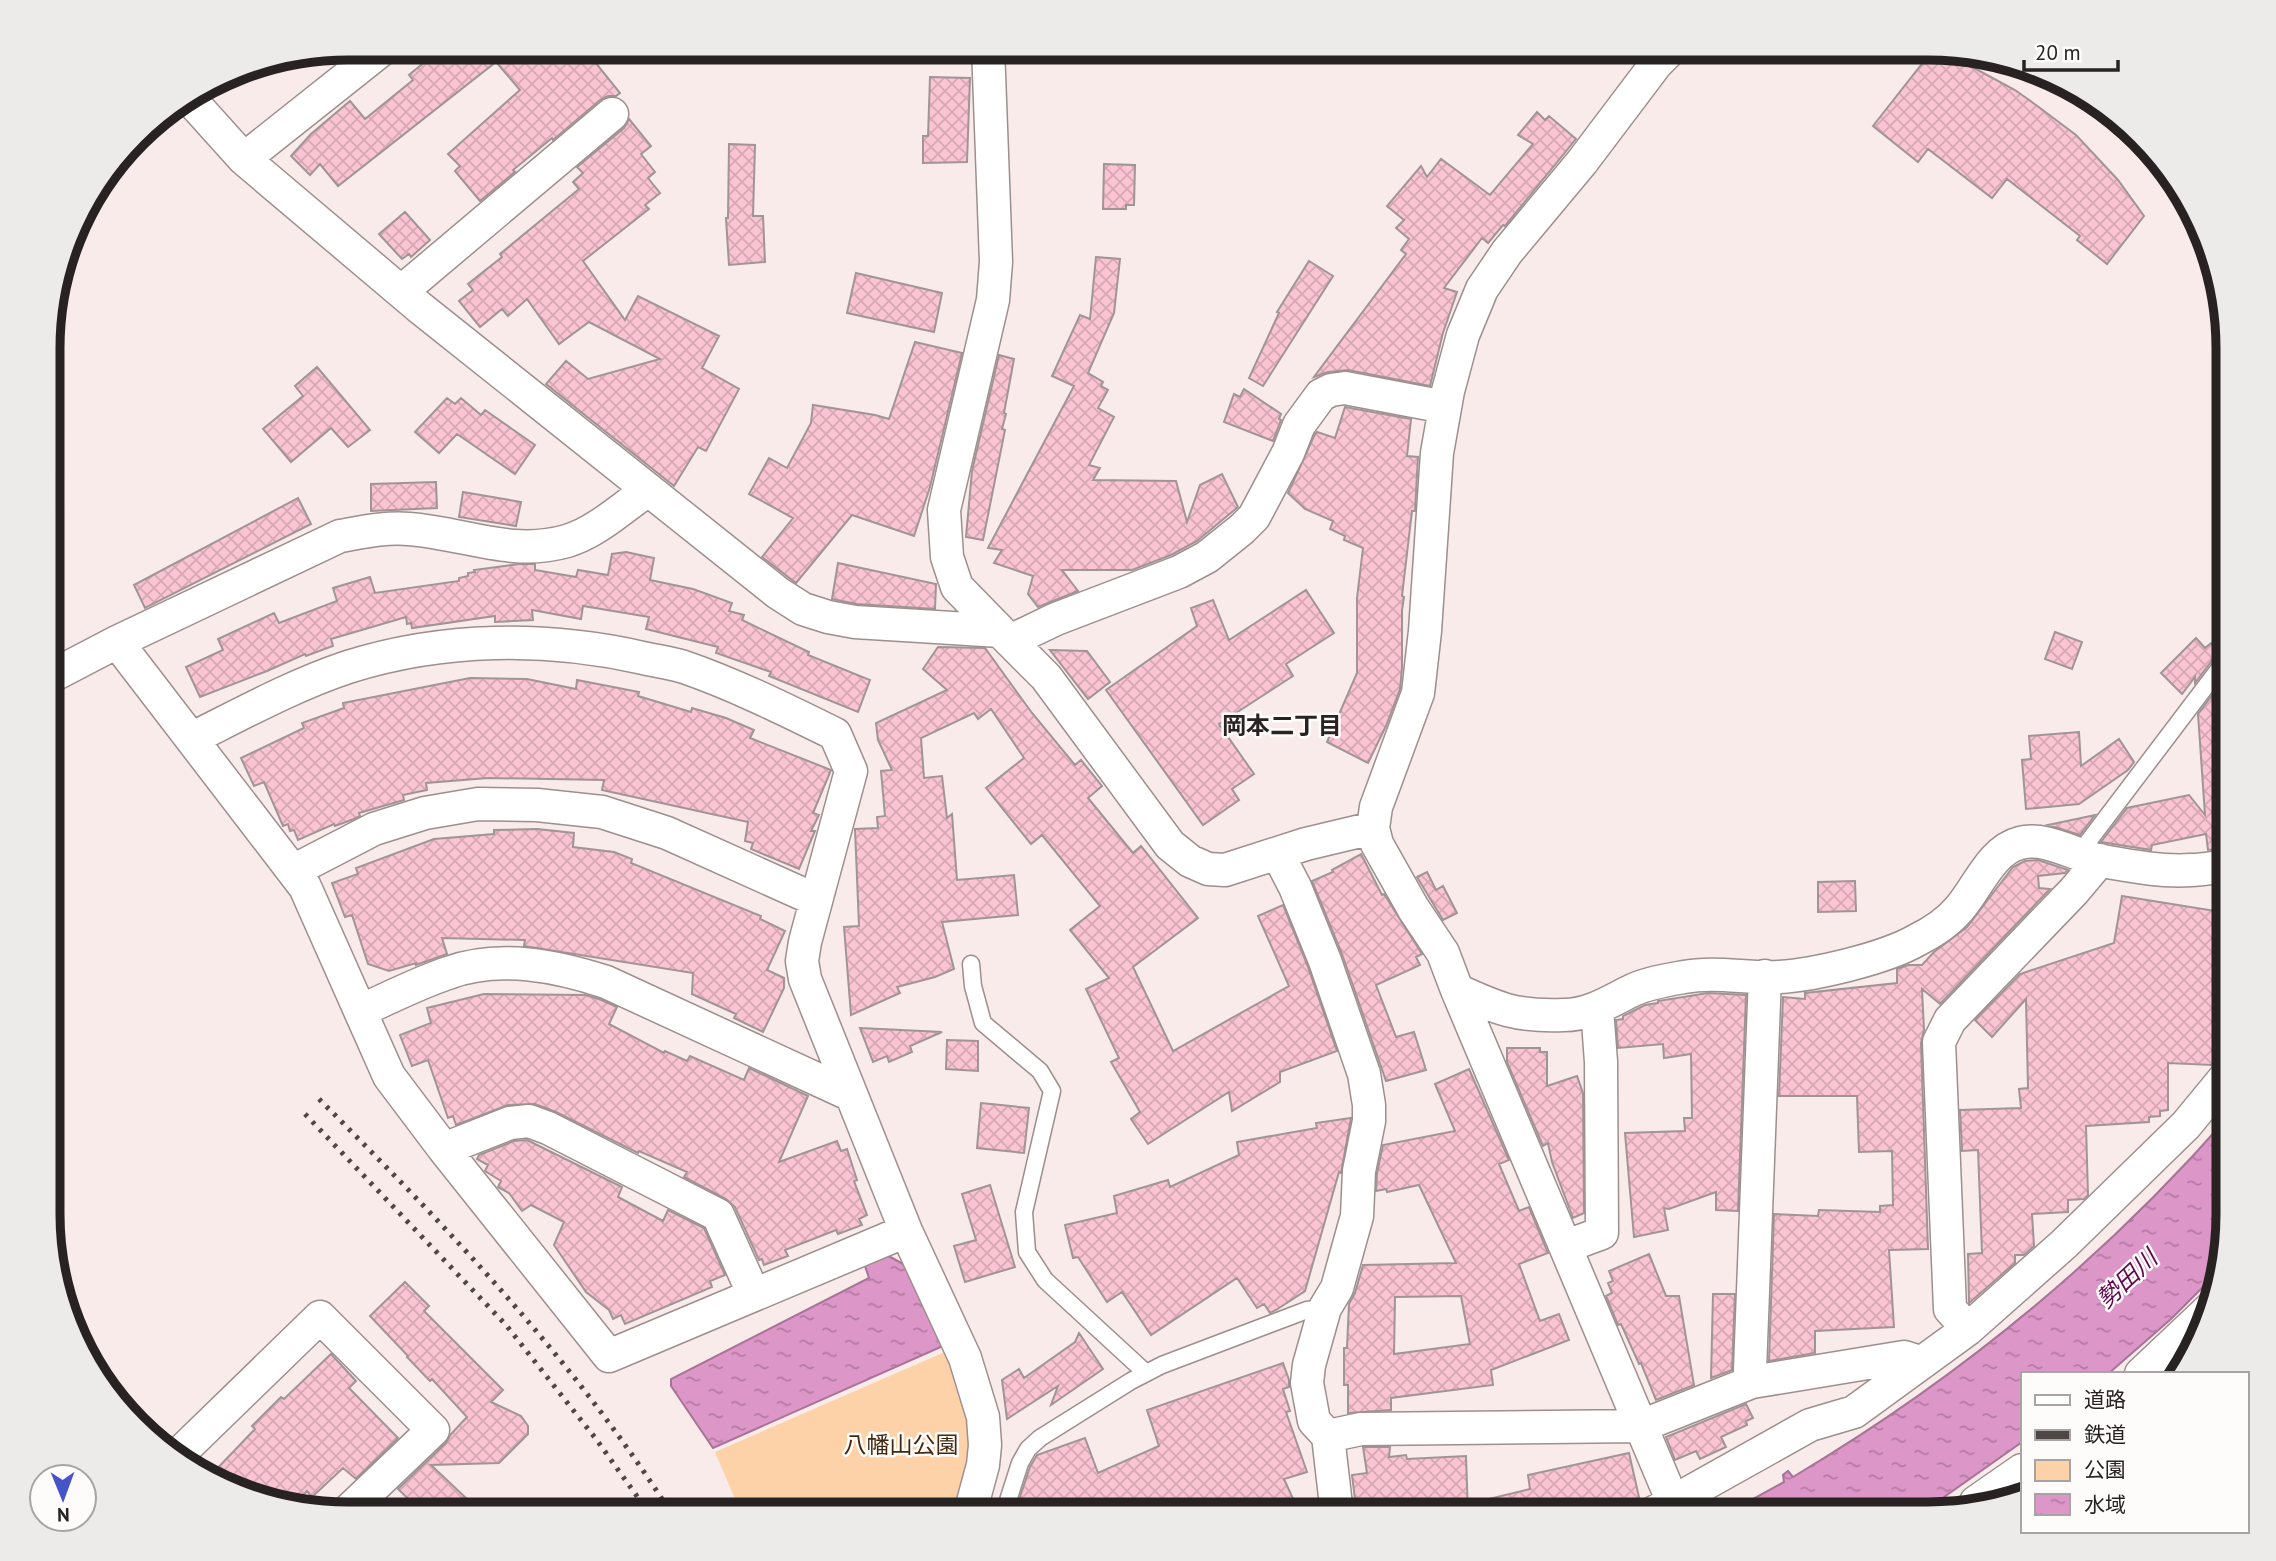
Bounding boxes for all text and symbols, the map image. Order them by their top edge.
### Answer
scale bar [2024,28,2118,72]
text: 20 m [2035,39,2081,66]
district label: 岡本二丁目 [1222,710,1342,741]
water label: 勢田川 [2090,1241,2166,1315]
legend [2021,1372,2248,1533]
text: 道路 [2084,1386,2126,1413]
text: 鉄道 [2084,1421,2126,1448]
park label: 八幡山公園 [844,1430,959,1459]
text: 公園 [2084,1456,2126,1483]
north arrow [28,1463,98,1533]
text: 水域 [2084,1491,2126,1518]
text: N [57,1503,70,1527]

